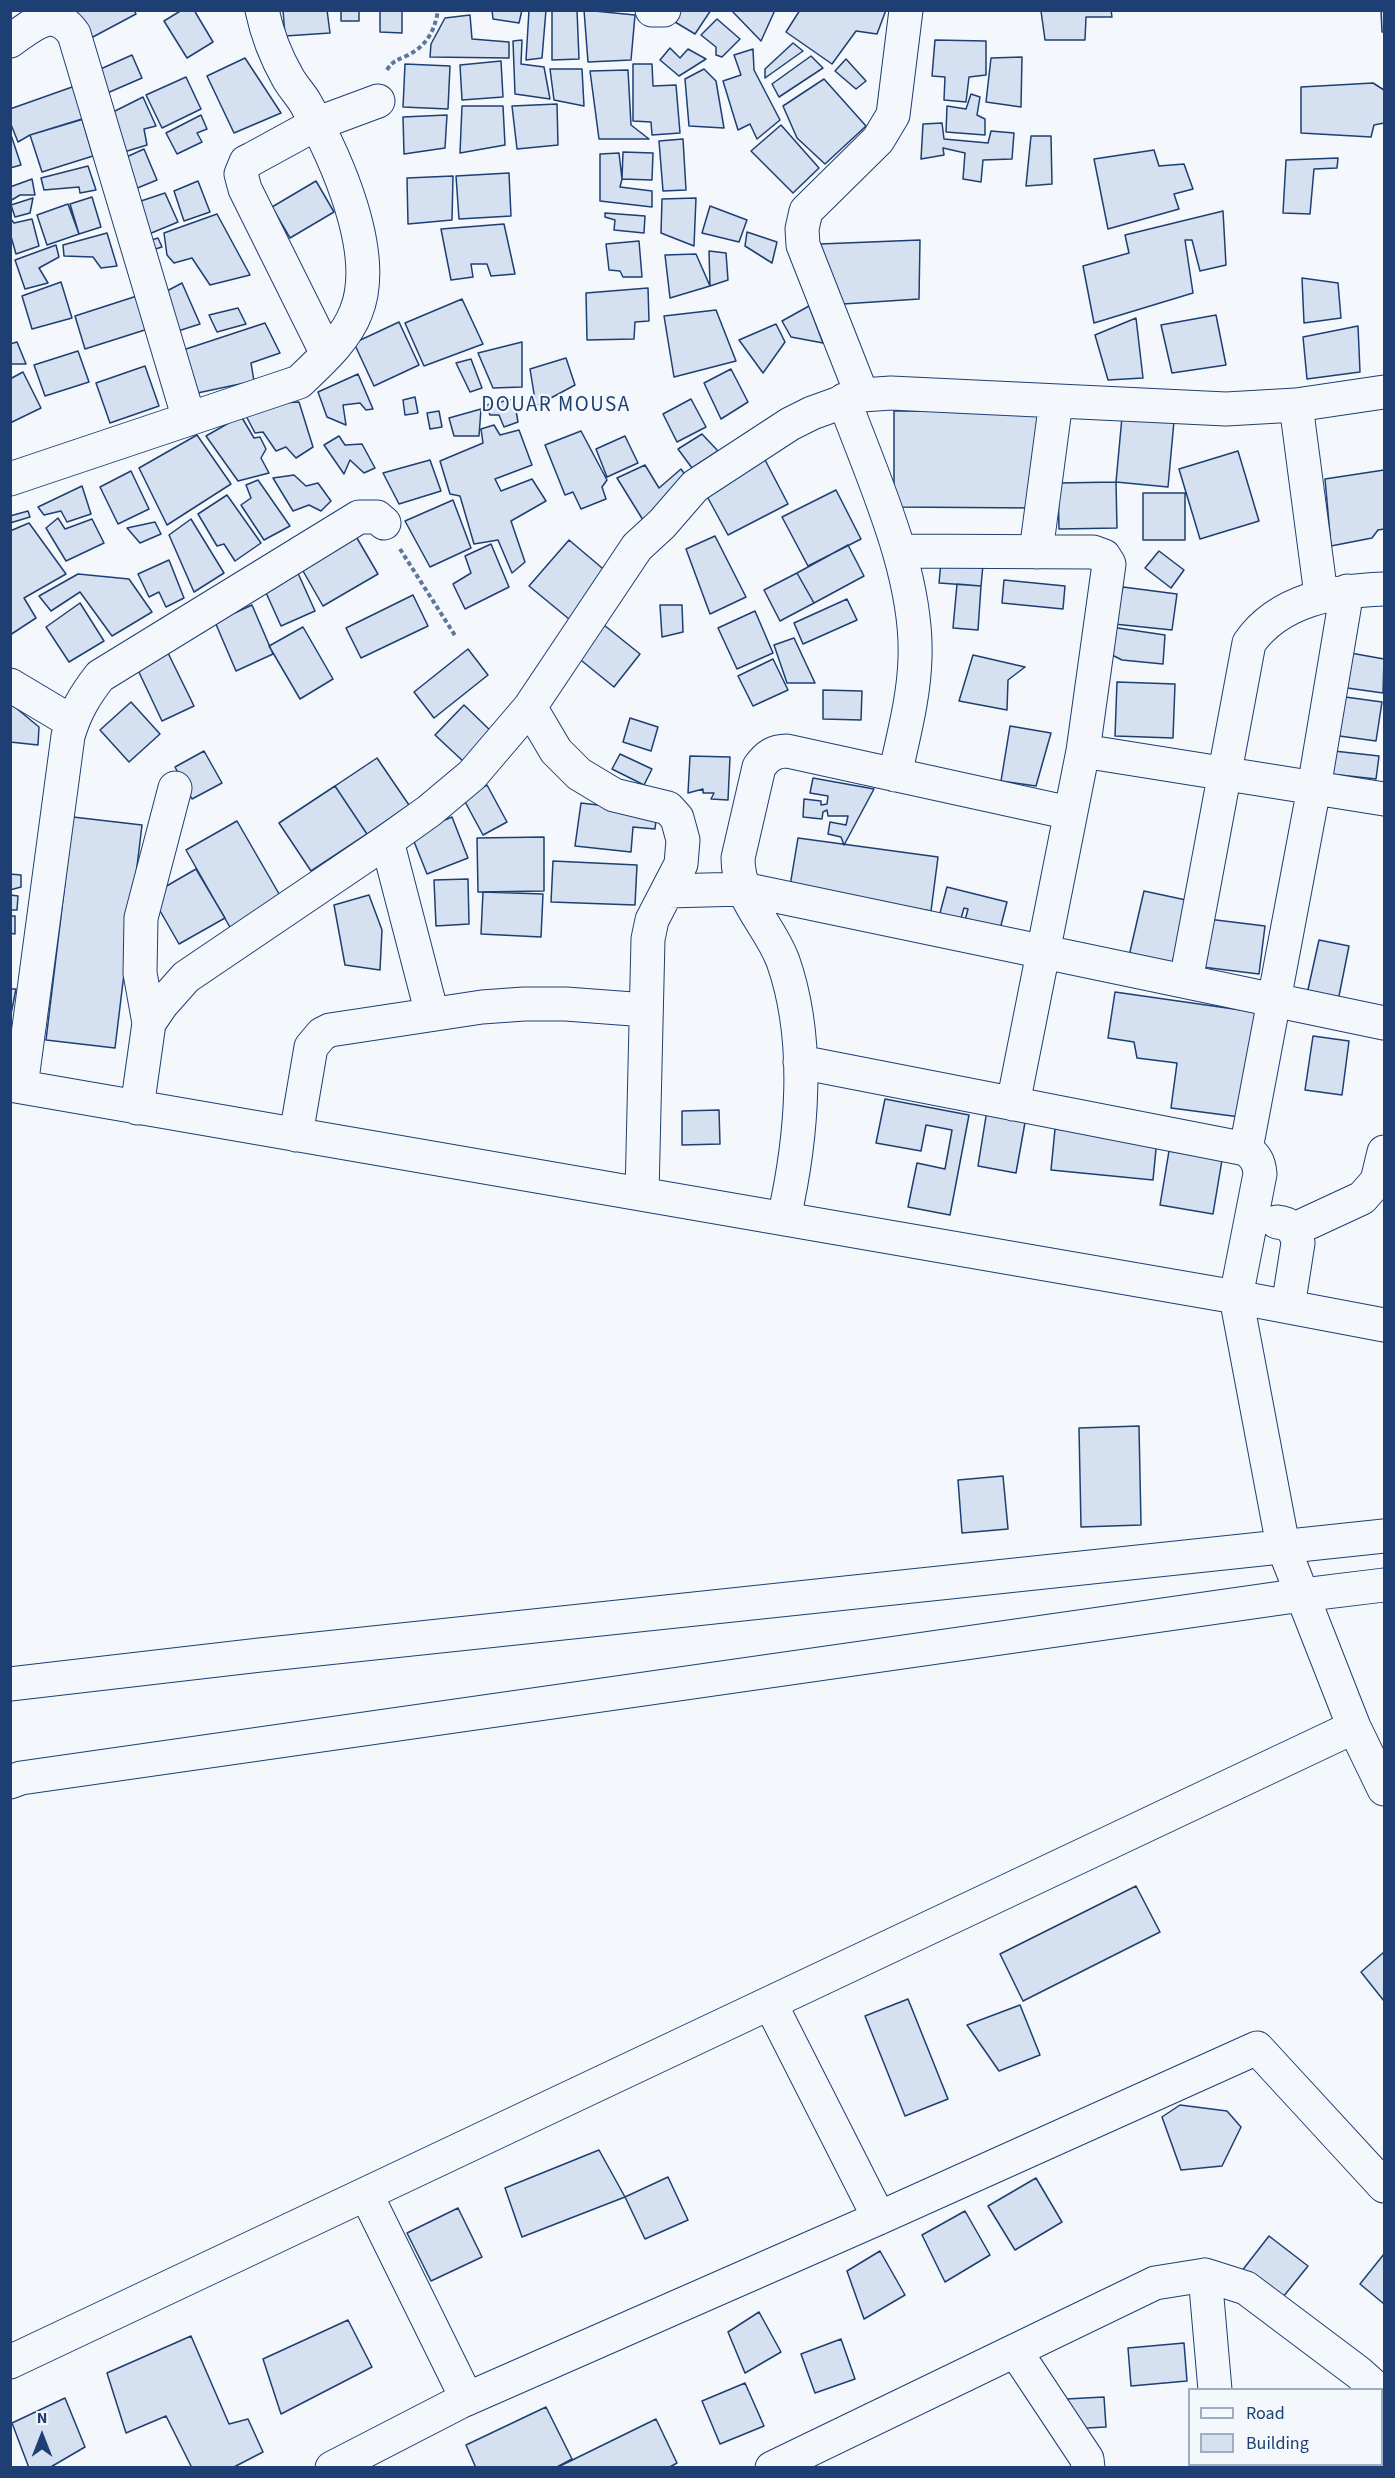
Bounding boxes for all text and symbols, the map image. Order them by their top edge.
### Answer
district label: DOUAR MOUSA [481,393,631,419]
legend [1188,2388,1383,2466]
text: Road [1246,2401,1285,2426]
north arrow [12,2406,72,2466]
text: N [37,2407,47,2429]
text: Building [1246,2431,1309,2456]

